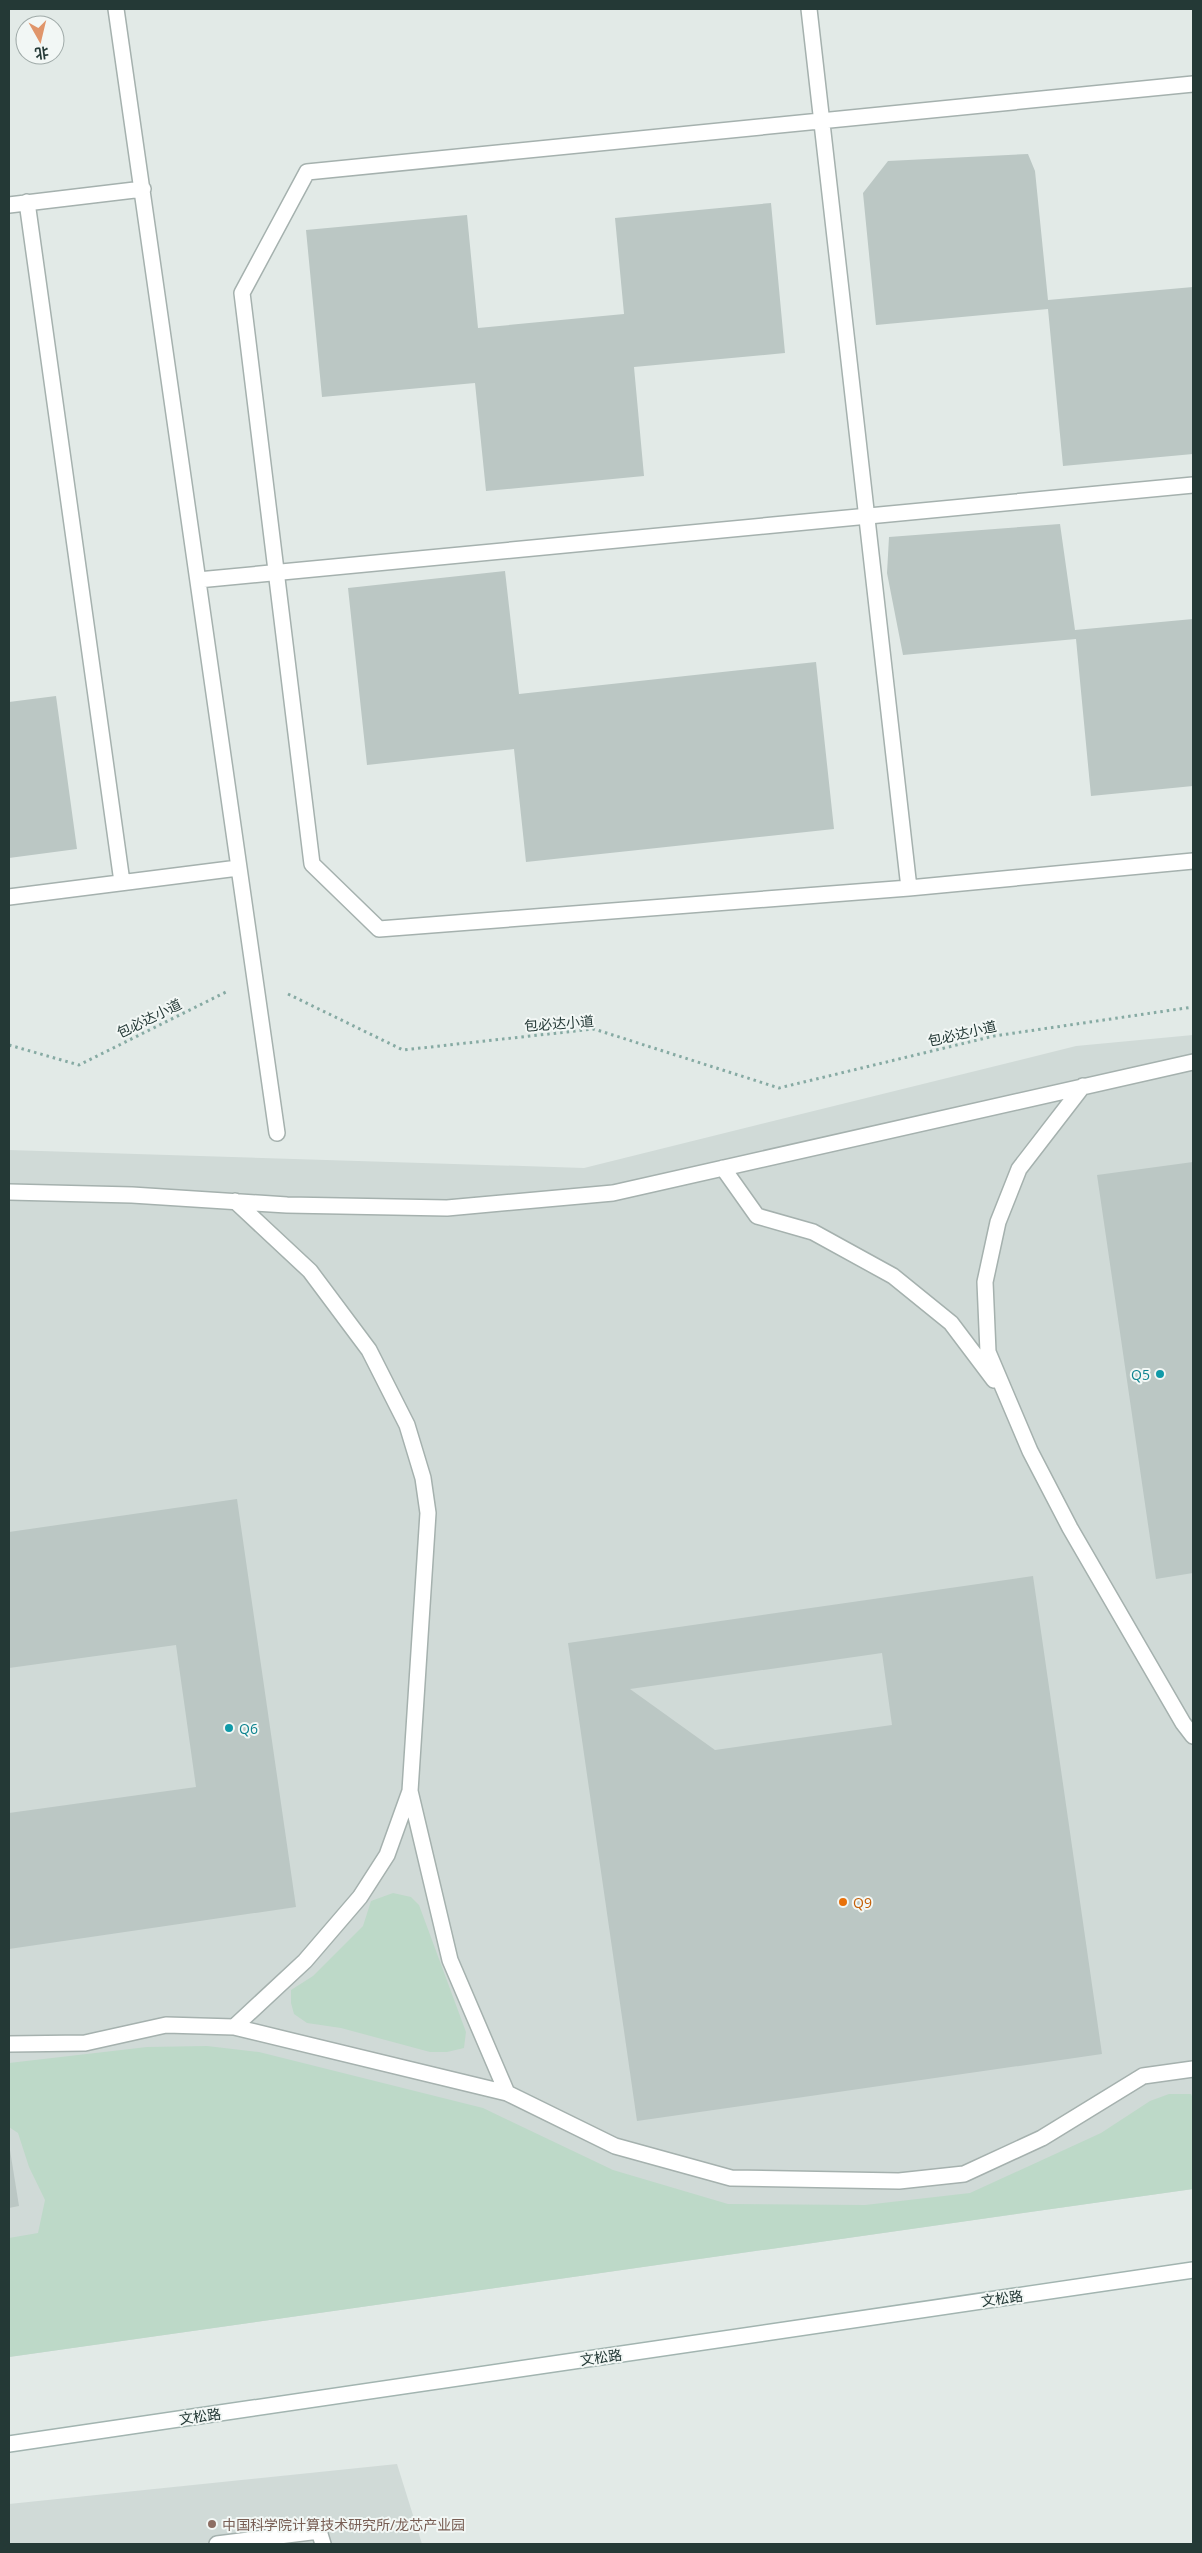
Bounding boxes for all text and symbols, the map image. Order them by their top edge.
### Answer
north arrow [15,15,65,65]
text: 北 [34,43,50,64]
street label: 包必达小道 [113,994,185,1042]
street label: 包必达小道 [523,1011,595,1035]
street label: 包必达小道 [926,1016,998,1050]
place label: Q5 [1131,1365,1150,1384]
marker: Q5 [1154,1368,1166,1380]
place label: Q6 [239,1719,258,1738]
marker: Q6 [223,1722,235,1734]
place label: Q9 [853,1893,872,1912]
marker: Q9 [837,1896,849,1908]
street label: 文松路 [980,2286,1024,2310]
street label: 文松路 [579,2345,623,2369]
street label: 文松路 [178,2404,222,2428]
place label: 中国科学院计算技术研究所/龙芯产业园 [222,2515,465,2534]
marker: 中国科学院计算技术研究所/龙芯产业园 [206,2518,218,2530]

